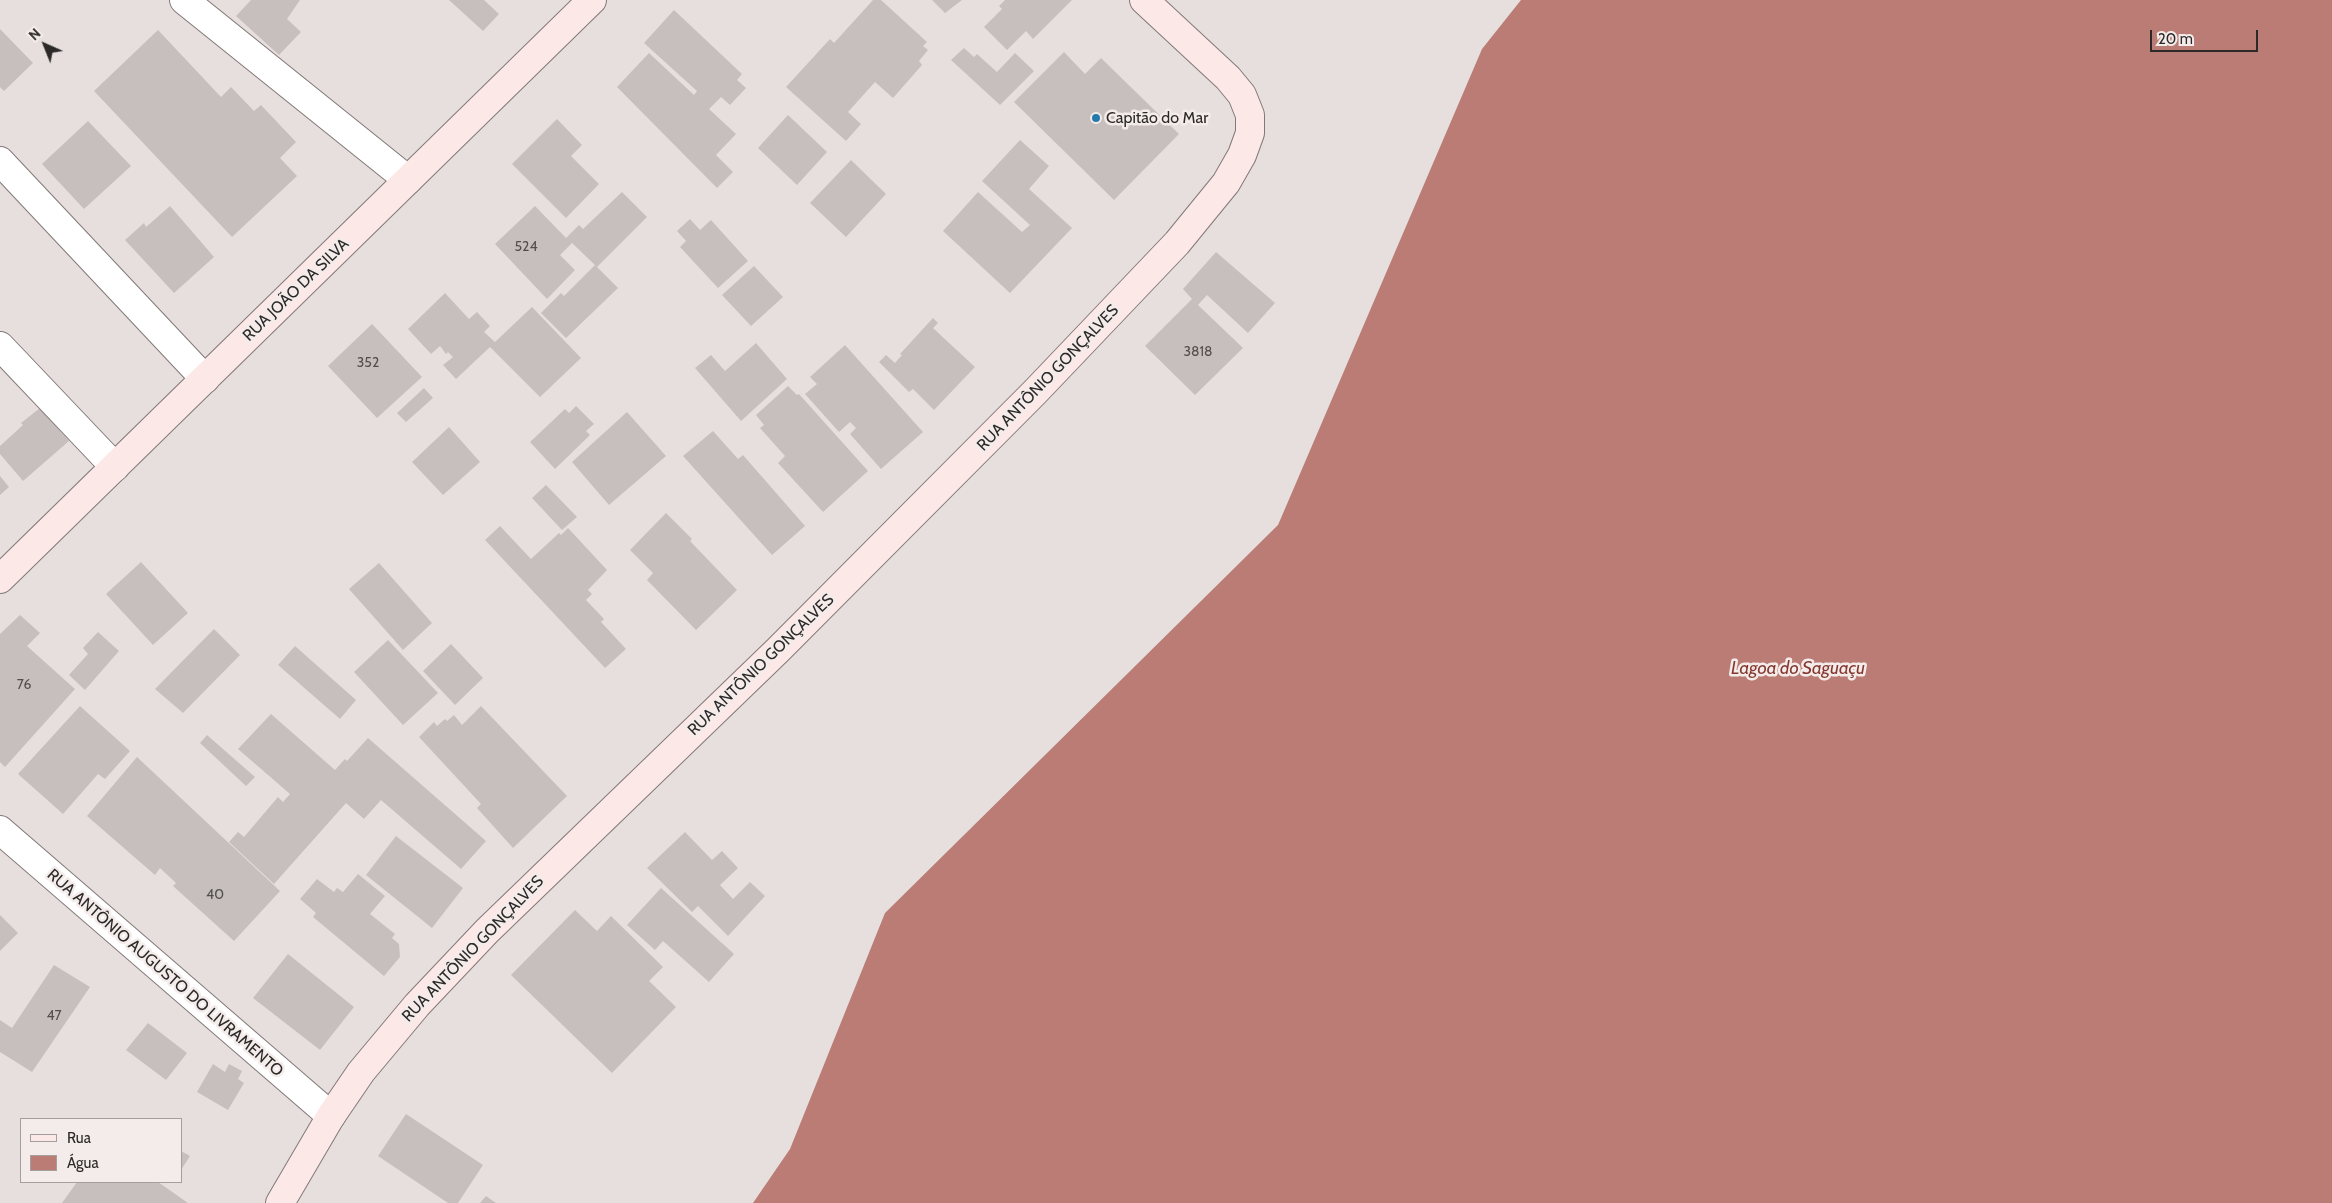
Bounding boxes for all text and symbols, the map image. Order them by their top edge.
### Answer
north arrow [20,20,70,70]
scale bar [2152,20,2260,52]
text: N [25,24,44,44]
text: 20 m [2158,30,2193,48]
place label: Capitão do Mar [1106,108,1208,128]
marker: Capitão do Mar [1090,112,1102,124]
street label: RUA JOÃO DA SILVA [239,235,353,345]
house number: 524 [514,239,538,255]
street label: RUA ANTÔNIO GONÇALVES [973,301,1123,455]
house number: 3818 [1183,344,1213,360]
house number: 352 [357,355,379,371]
street label: RUA ANTÔNIO GONÇALVES [684,590,838,740]
water label: Lagoa do Saguaçu [1731,658,1865,680]
house number: 76 [17,677,31,693]
street label: RUA ANTÔNIO AUGUSTO DO LIVRAMENTO [43,865,287,1081]
street label: RUA ANTÔNIO GONÇALVES [398,872,548,1026]
house number: 40 [206,887,224,903]
house number: 47 [46,1008,62,1024]
legend [20,1118,182,1183]
text: Rua [67,1129,91,1147]
text: Água [67,1154,99,1172]

